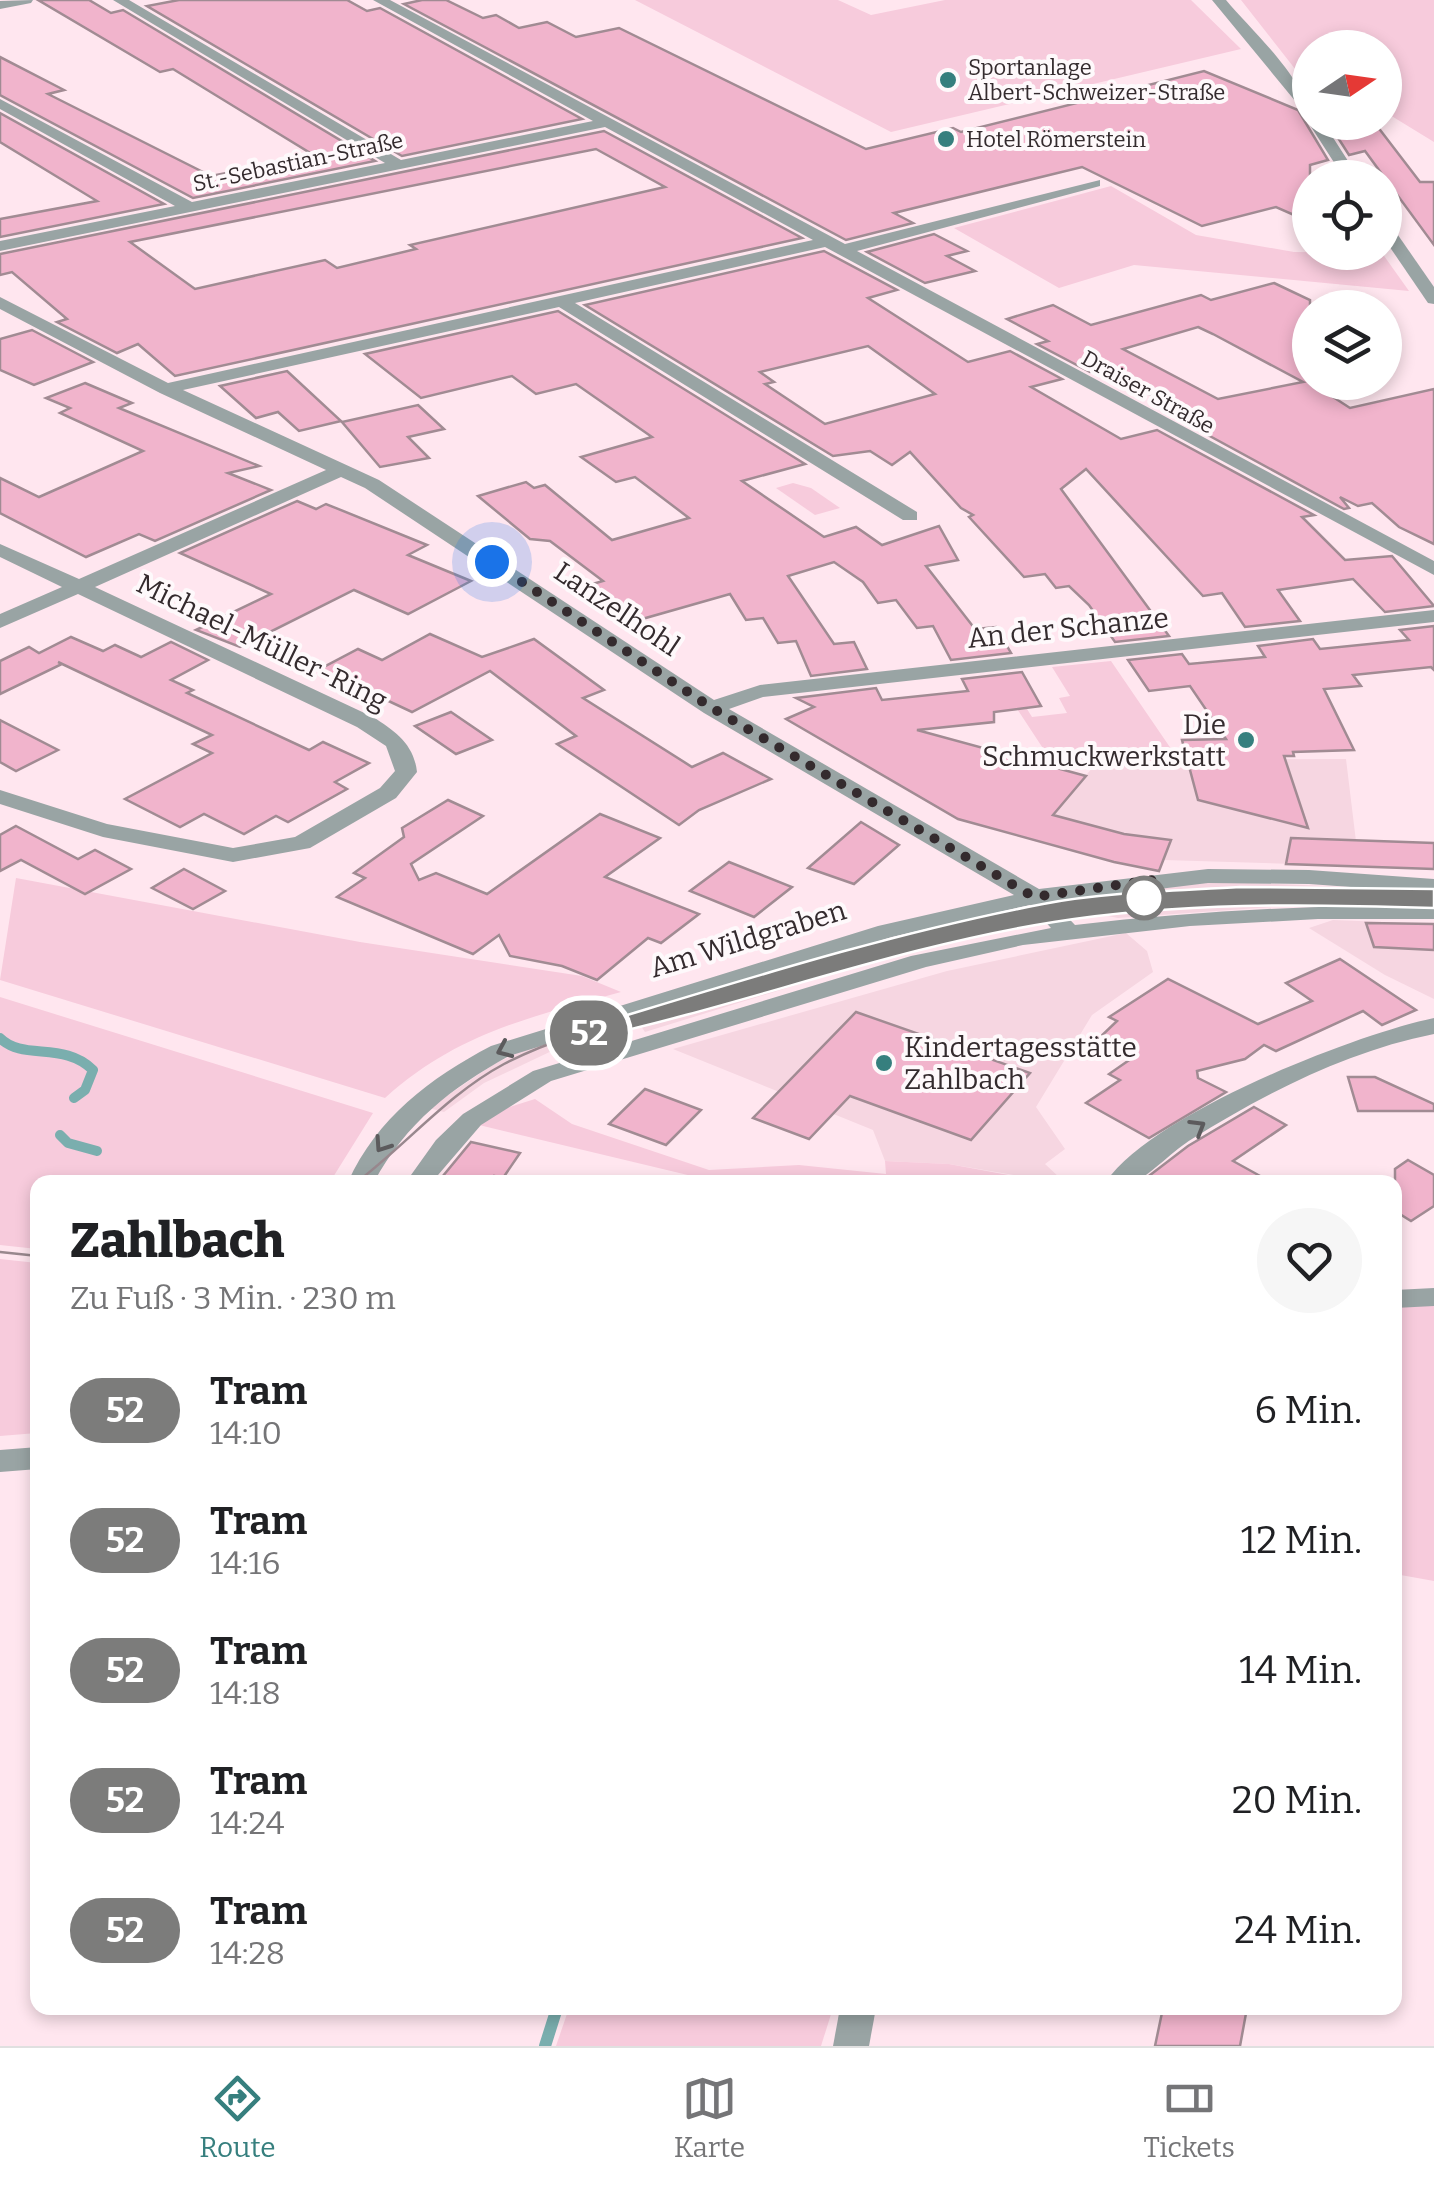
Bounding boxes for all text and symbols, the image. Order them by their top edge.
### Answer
north arrow [1292,30,1402,140]
map controls [1292,30,1402,400]
place label: Sportanlage Albert-Schweizer-Straße [968,54,1225,106]
marker: Sportanlage Albert-Schweizer-Straße [937,69,959,91]
place label: Hotel Römerstein [966,126,1146,153]
street label: St.-Sebastian-Straße [190,127,406,197]
marker: Hotel Römerstein [935,128,957,150]
button: locate [1292,160,1402,270]
button: layers [1292,290,1402,400]
street label: Draiser Straße [1077,344,1219,440]
your location [467,537,517,587]
street label: Lanzelhohl [548,555,686,663]
street label: Michael-Müller-Ring [131,567,393,717]
street label: An der Schanze [966,601,1170,655]
place label: Die Schmuckwerkstatt [982,708,1226,773]
marker: Die Schmuckwerkstatt [1235,729,1257,751]
unlabelled marker [1123,877,1165,919]
street label: Am Wildgraben [646,893,850,985]
line badge: 52 [544,1000,634,1066]
text: 52 [570,1012,608,1054]
place label: Kindertagesstätte Zahlbach [904,1031,1137,1096]
one-way arrow [496,1038,514,1058]
marker: Kindertagesstätte Zahlbach [873,1052,895,1074]
one-way arrow [1187,1120,1205,1139]
one-way arrow [376,1134,394,1153]
button: heart [1257,1208,1362,1313]
text: Zahlbach [70,1212,284,1270]
text: Zu Fuß · 3 Min. · 230 m [70,1279,396,1317]
text: Tram [210,1368,307,1414]
text: 6 Min. [1255,1387,1362,1433]
text: 52 [106,1389,144,1431]
text: 14:10 [210,1414,282,1452]
text: Tram [210,1498,307,1544]
text: 12 Min. [1241,1517,1362,1563]
text: 52 [106,1519,144,1561]
text: 14:16 [210,1544,280,1582]
text: Tram [210,1628,307,1674]
text: 14 Min. [1239,1647,1362,1693]
text: 52 [106,1649,144,1691]
text: 14:18 [210,1674,281,1712]
text: Tram [210,1758,307,1804]
text: 20 Min. [1232,1777,1362,1823]
text: 52 [106,1779,144,1821]
text: 14:24 [210,1804,285,1842]
text: Tram [210,1888,307,1934]
text: 24 Min. [1234,1907,1362,1953]
text: 52 [106,1909,144,1951]
text: 14:28 [210,1934,285,1972]
tab: Route [199,2071,276,2164]
tab: Karte [674,2071,745,2164]
tab: Tickets [1143,2071,1235,2164]

